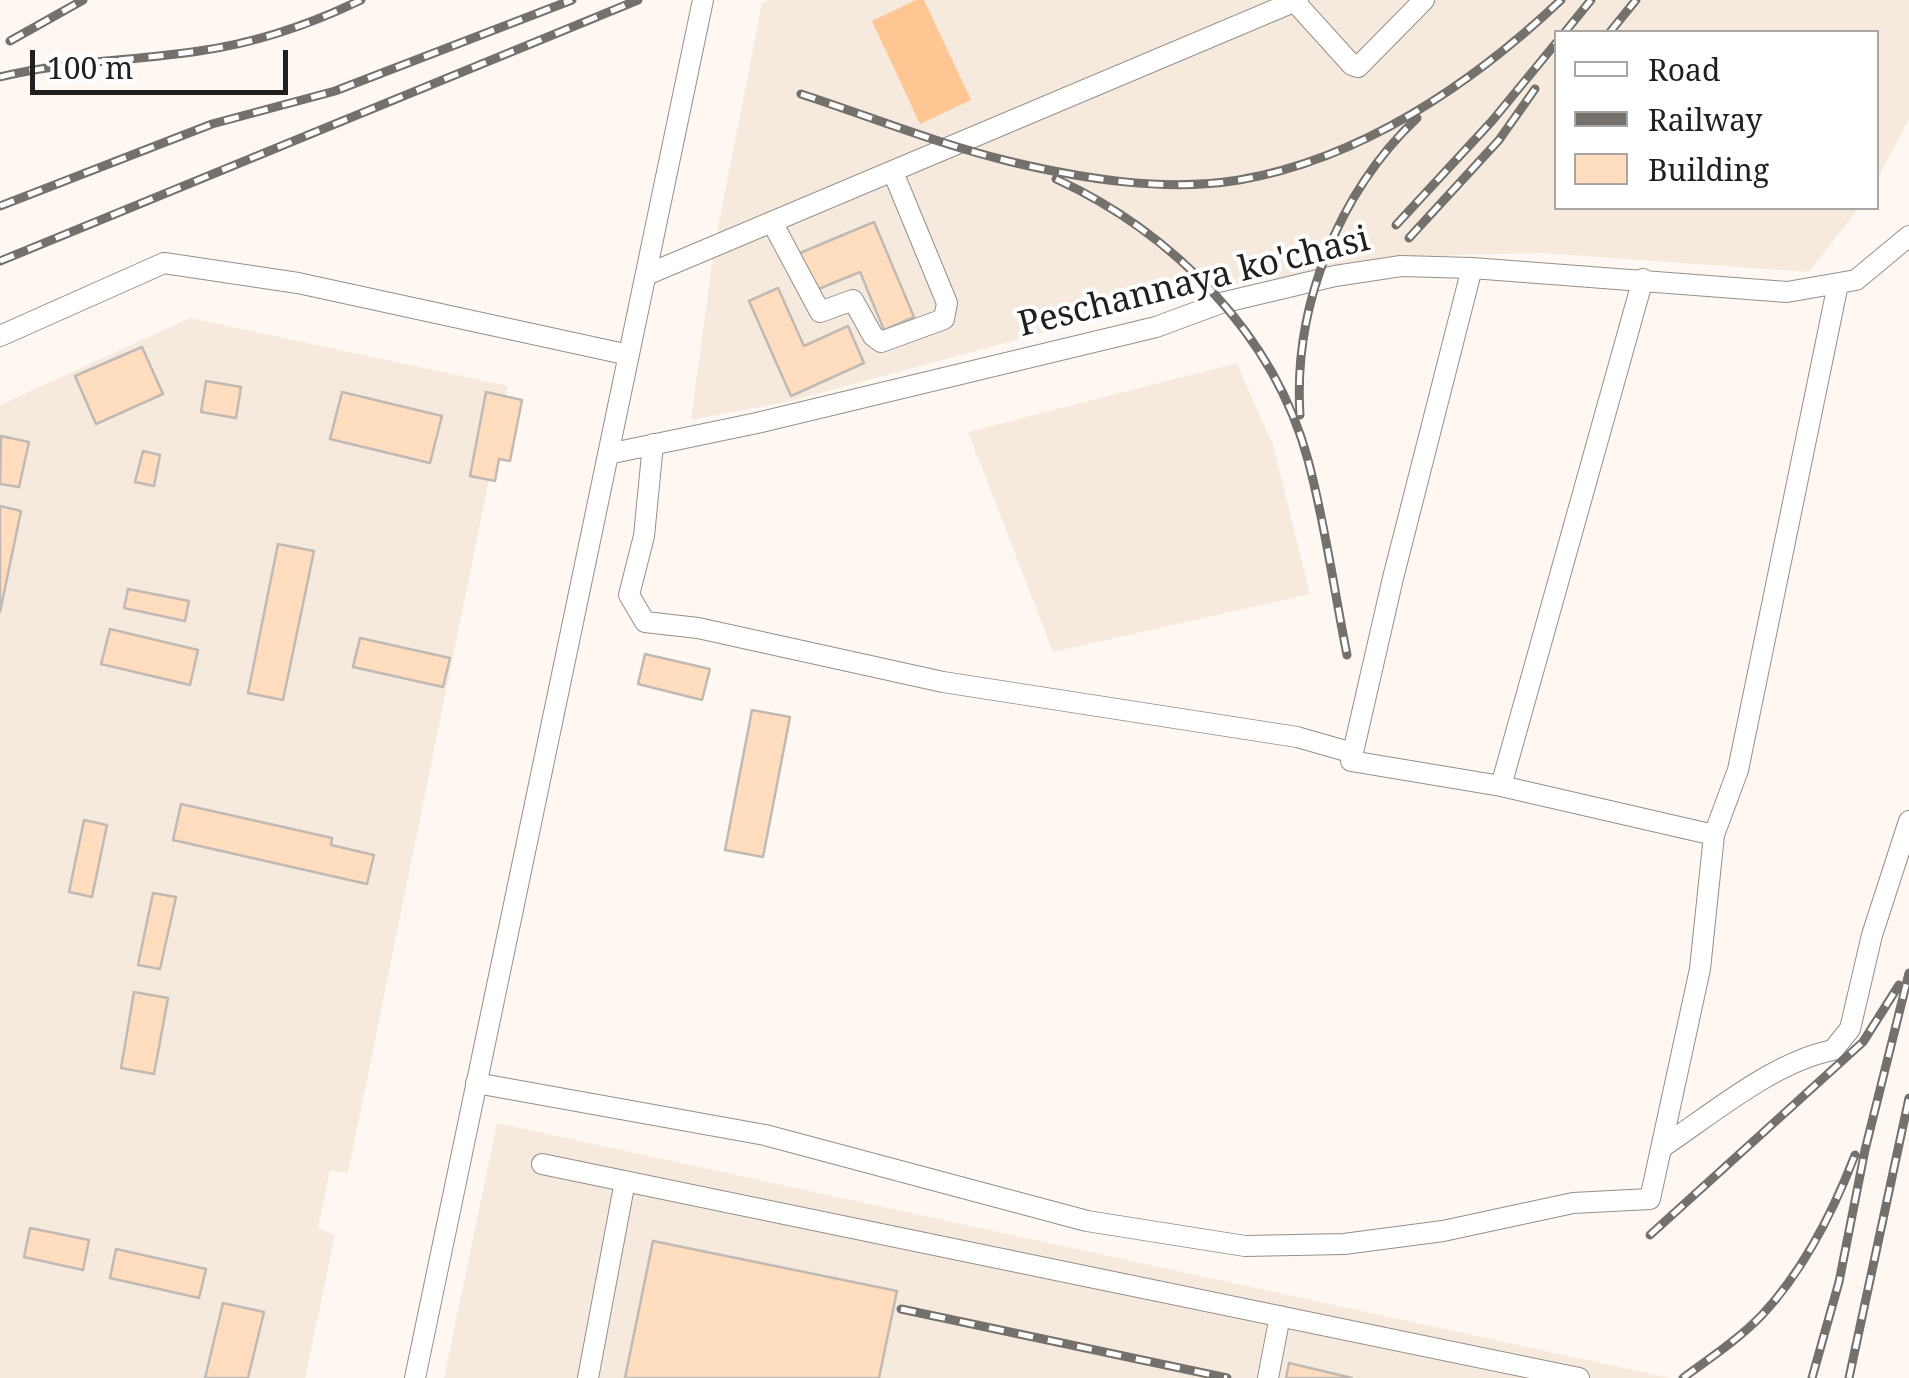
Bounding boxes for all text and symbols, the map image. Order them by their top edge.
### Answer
scale bar [35,30,292,92]
legend [1554,30,1879,210]
text: 100 m [47,47,133,88]
text: Road [1648,49,1720,90]
text: Railway [1648,99,1763,140]
text: Building [1648,149,1769,190]
street label: Peschannaya ko'chasi [1014,219,1374,347]

